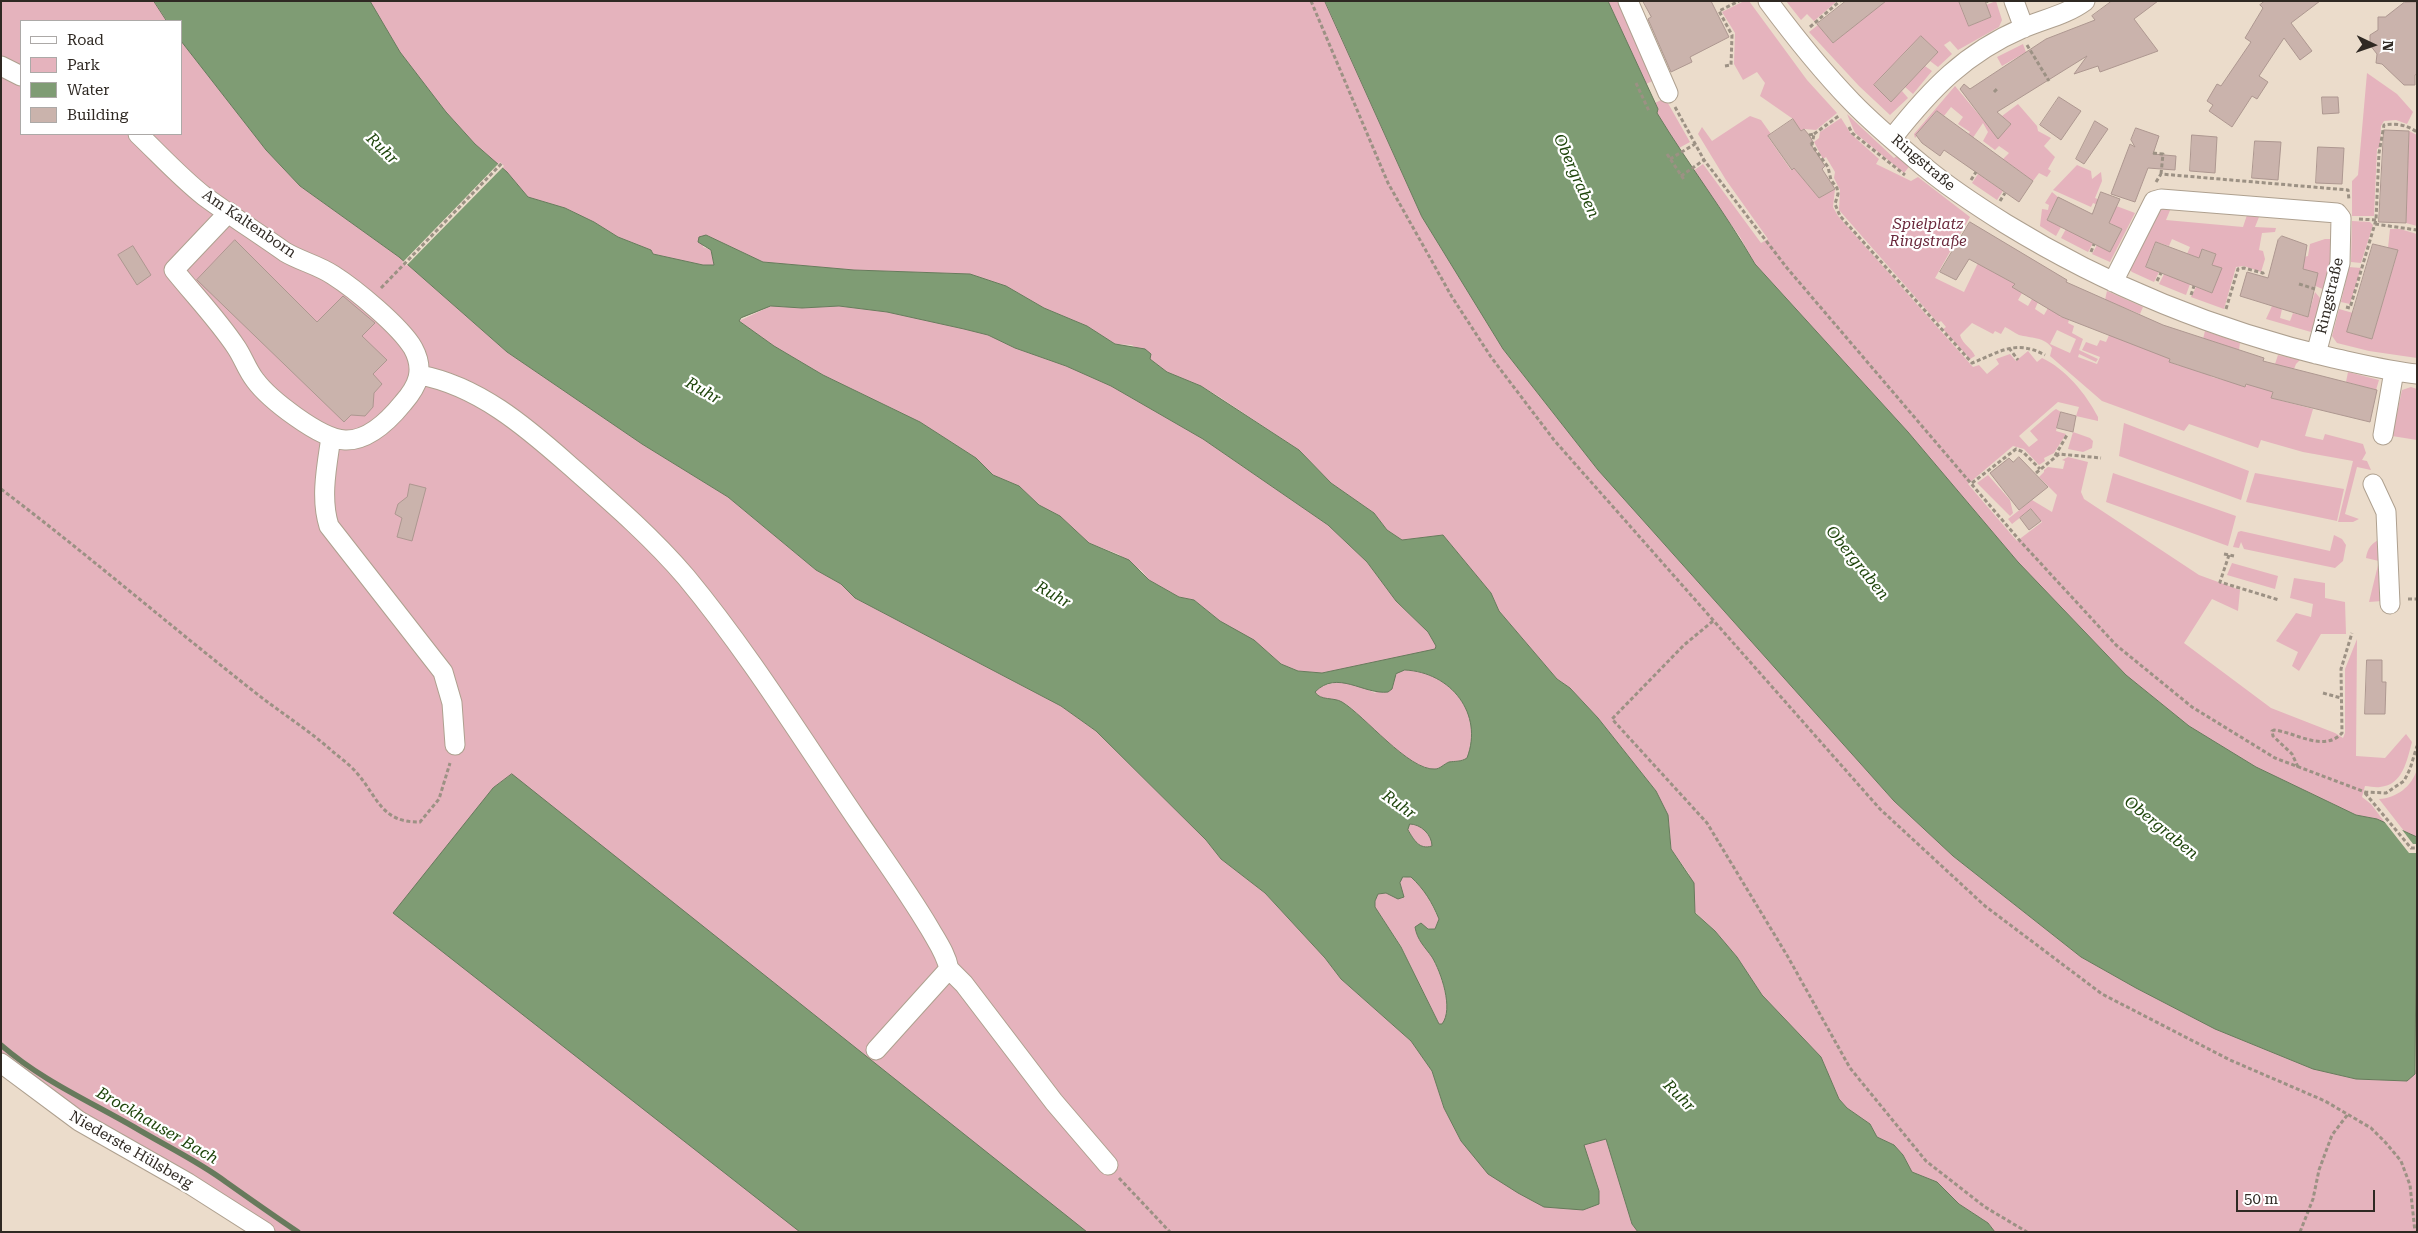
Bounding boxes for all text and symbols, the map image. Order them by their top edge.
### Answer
legend [20,20,182,135]
north arrow [2348,20,2398,70]
text: Road [67,31,104,49]
text: N [2380,40,2396,52]
text: Park [67,56,100,74]
text: Water [67,81,109,99]
text: Building [67,106,128,124]
water label: Ruhr [362,129,402,169]
water label: Obergraben [1549,131,1603,221]
street label: Ringstraße [1887,131,1959,195]
street label: Am Kaltenborn [199,186,299,262]
park label: Spielplatz Ringstraße [1889,216,1967,251]
street label: Ringstraße [2312,256,2348,336]
water label: Ruhr [682,373,724,409]
water label: Obergraben [1821,522,1893,604]
water label: Ruhr [1032,577,1074,613]
water label: Ruhr [1378,786,1420,824]
water label: Obergraben [2120,792,2202,864]
water label: Ruhr [1659,1076,1699,1116]
water label: Brockhauser Bach [93,1083,221,1169]
street label: Niederste Hülsberg [66,1107,196,1193]
scale bar [2238,1180,2377,1212]
text: 50 m [2244,1190,2278,1208]

